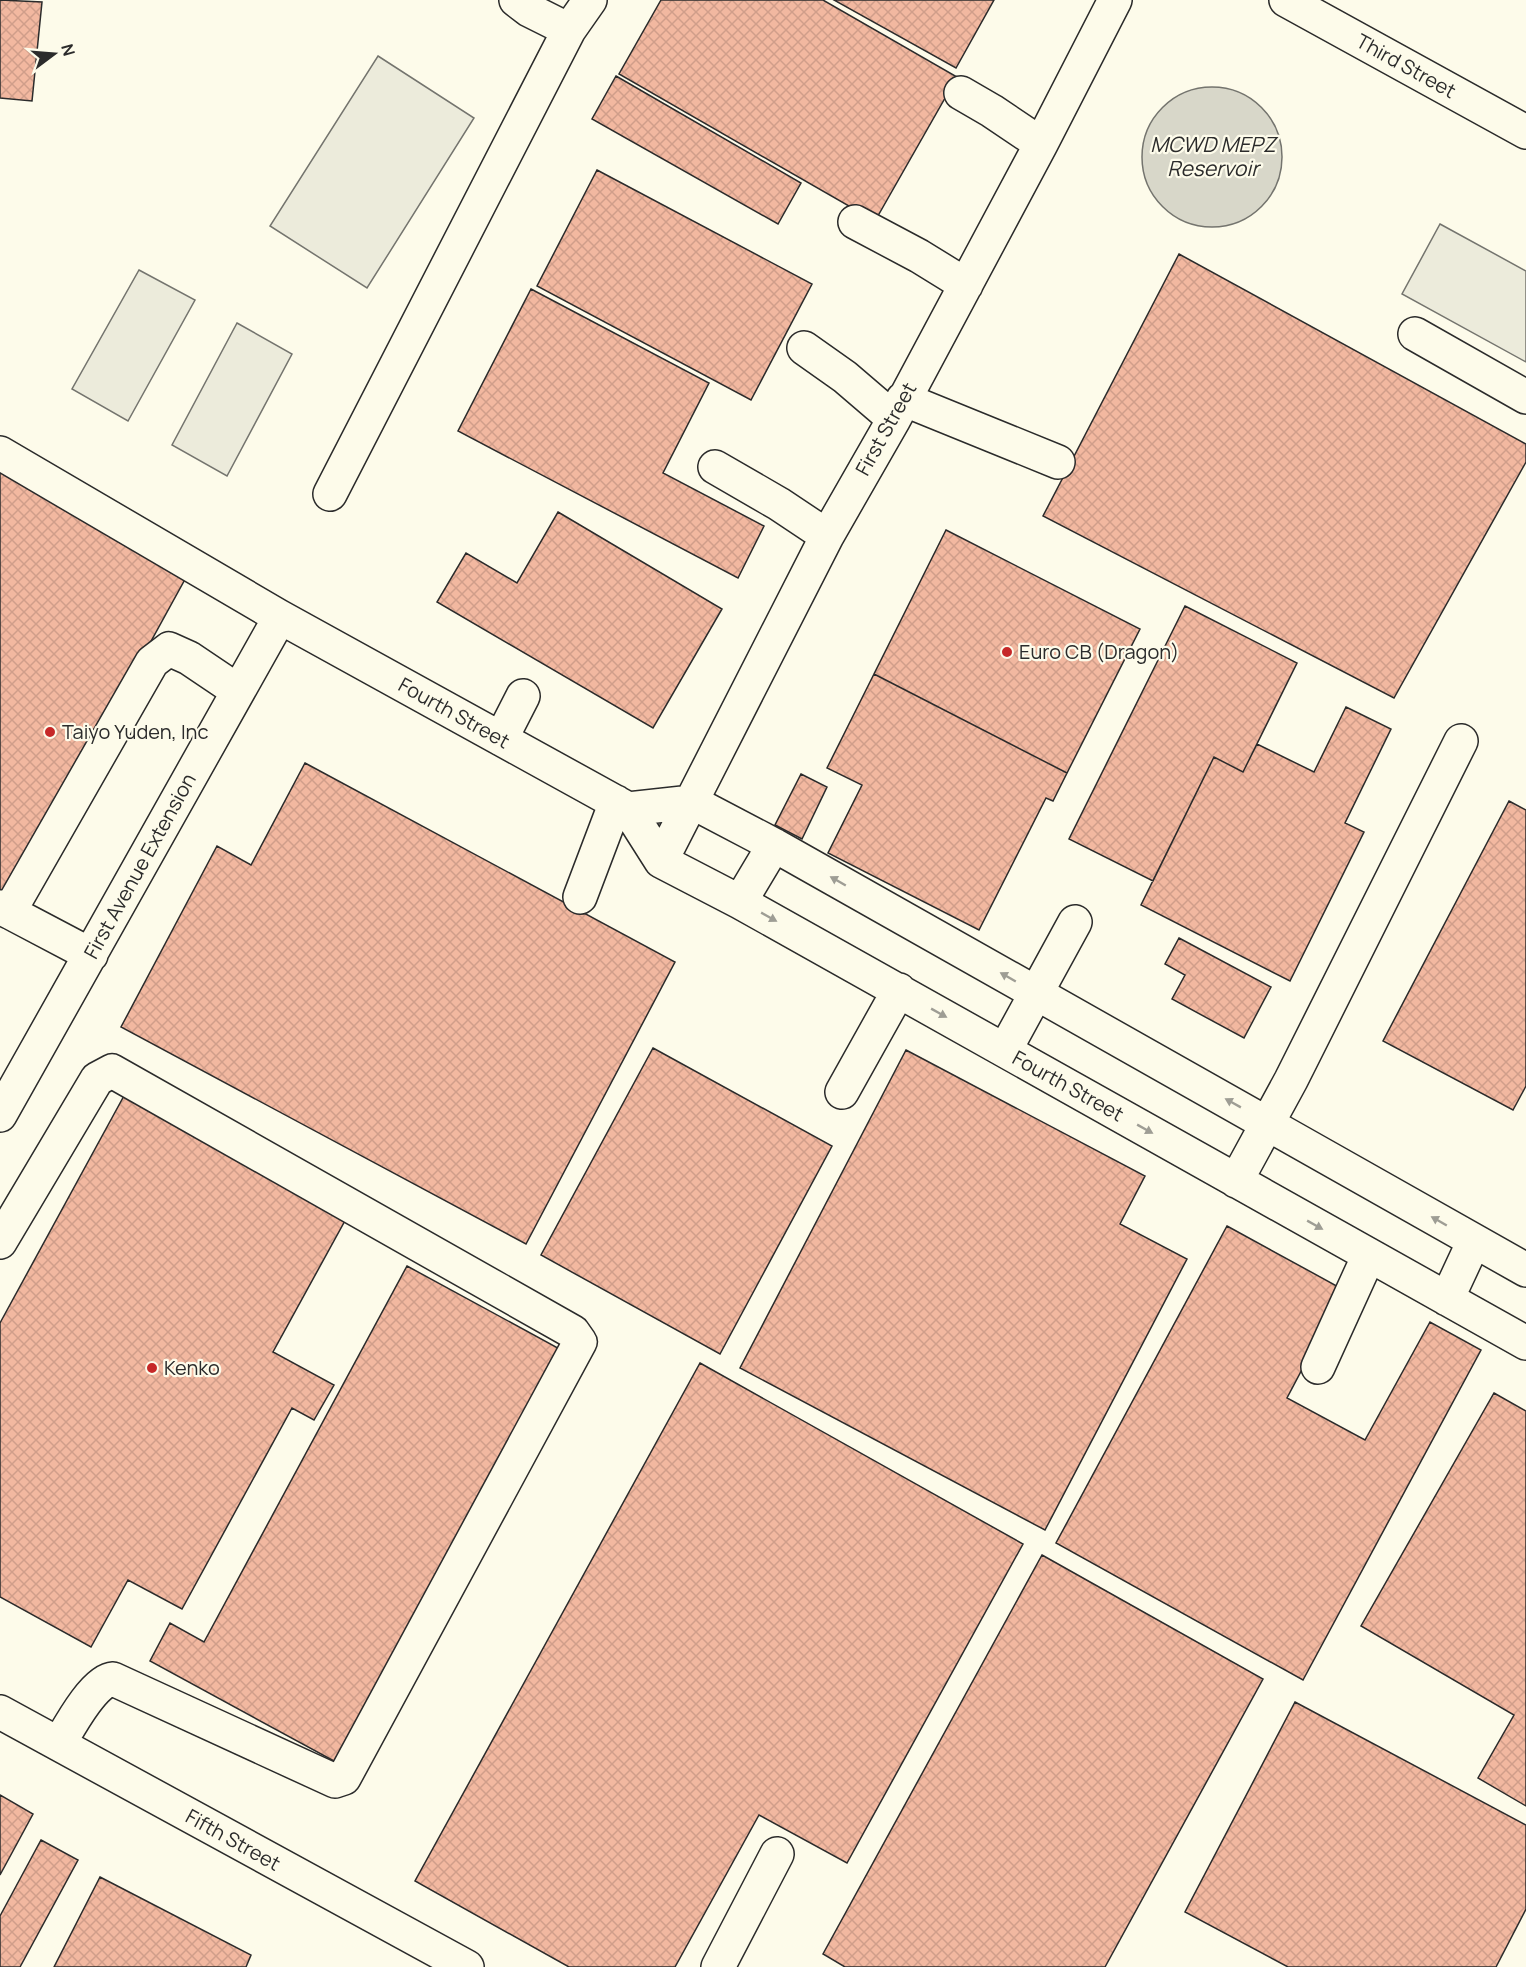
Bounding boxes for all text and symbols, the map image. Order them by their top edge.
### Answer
north arrow [24,24,84,84]
street label: Third Street [1352,27,1461,104]
text: N [56,41,81,58]
water label: MCWD MEPZ Reservoir [1150,130,1279,182]
street label: First Street [849,377,922,480]
place label: Euro CB (Dragon) [1019,638,1179,665]
marker: Euro CB (Dragon) [1000,645,1014,659]
street label: Fourth Street [394,671,515,754]
place label: Taiyo Yuden, Inc [62,718,208,745]
marker: Taiyo Yuden, Inc [43,725,57,739]
street label: First Avenue Extension [77,768,202,963]
one-way arrow [829,876,846,886]
one-way arrow [761,912,777,923]
one-way arrow [999,973,1016,983]
one-way arrow [931,1008,948,1018]
street label: Fourth Street [1008,1044,1129,1127]
one-way arrow [1225,1098,1241,1109]
one-way arrow [1137,1124,1154,1134]
one-way arrow [1431,1215,1447,1226]
one-way arrow [1307,1220,1324,1230]
place label: Kenko [164,1354,220,1381]
marker: Kenko [145,1361,159,1375]
street label: Fifth Street [181,1802,285,1877]

